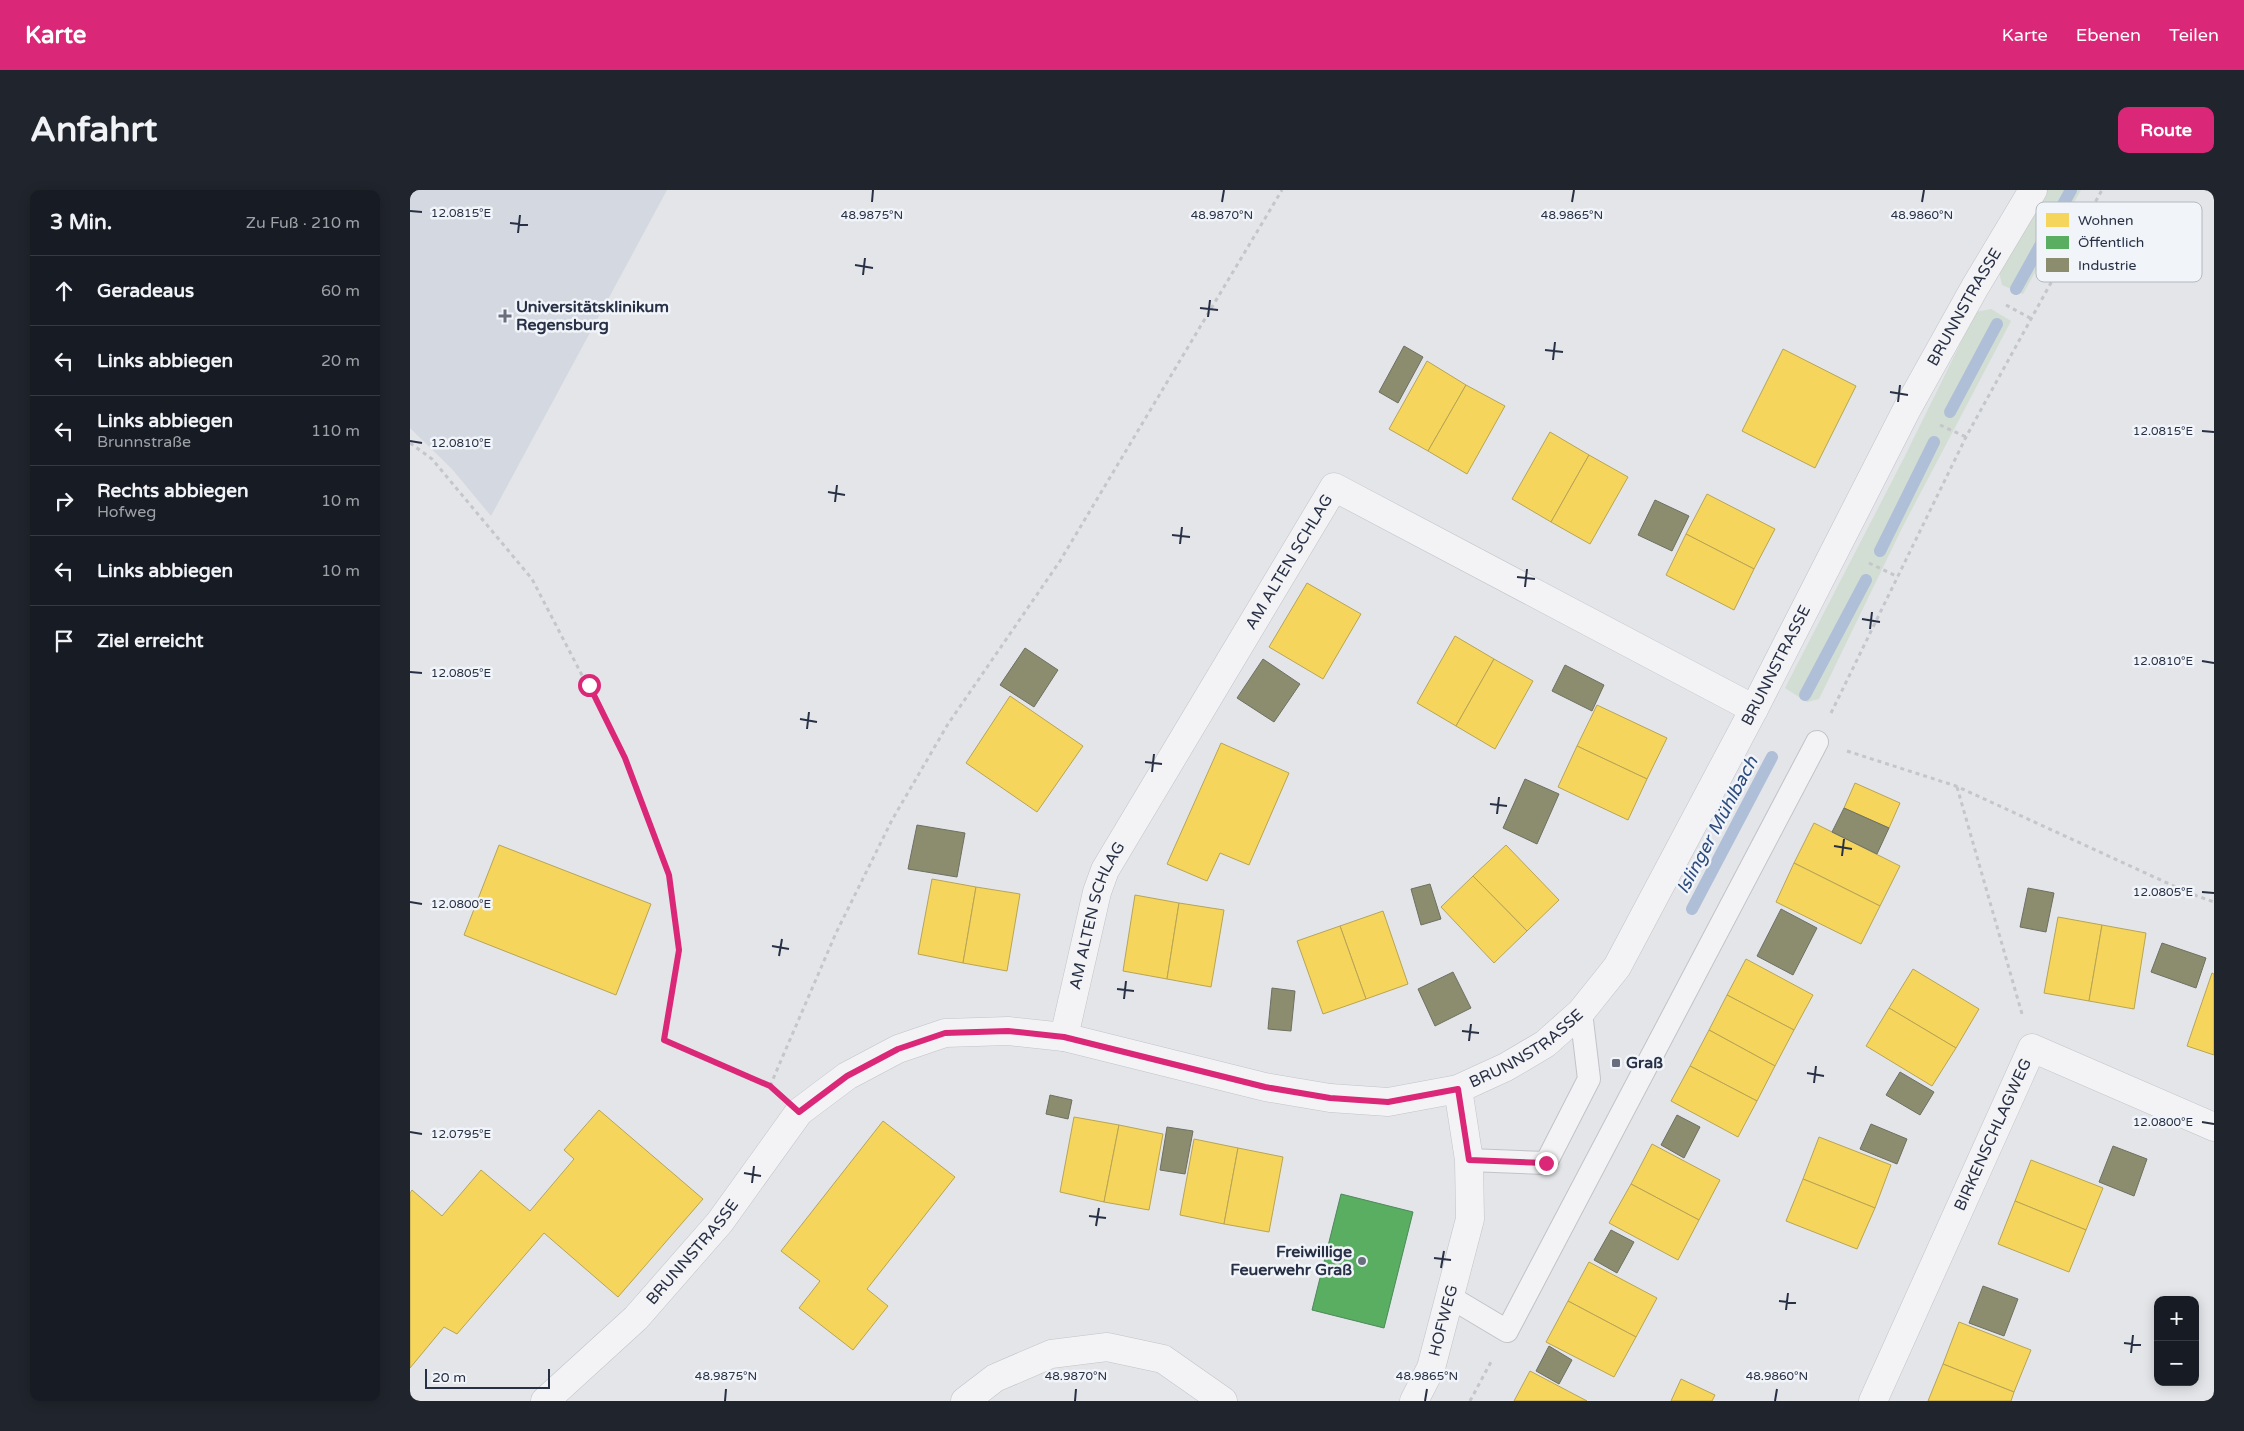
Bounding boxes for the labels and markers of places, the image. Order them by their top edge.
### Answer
place label: Universitätsklinikum Regensburg [516,297,669,335]
marker: Universitätsklinikum Regensburg [498,309,512,323]
place label: Graß [1626,1053,1663,1073]
marker: Graß [1610,1057,1622,1069]
place label: Freiwillige Feuerwehr Graß [1230,1242,1352,1280]
marker: Freiwillige Feuerwehr Graß [1356,1255,1368,1267]

